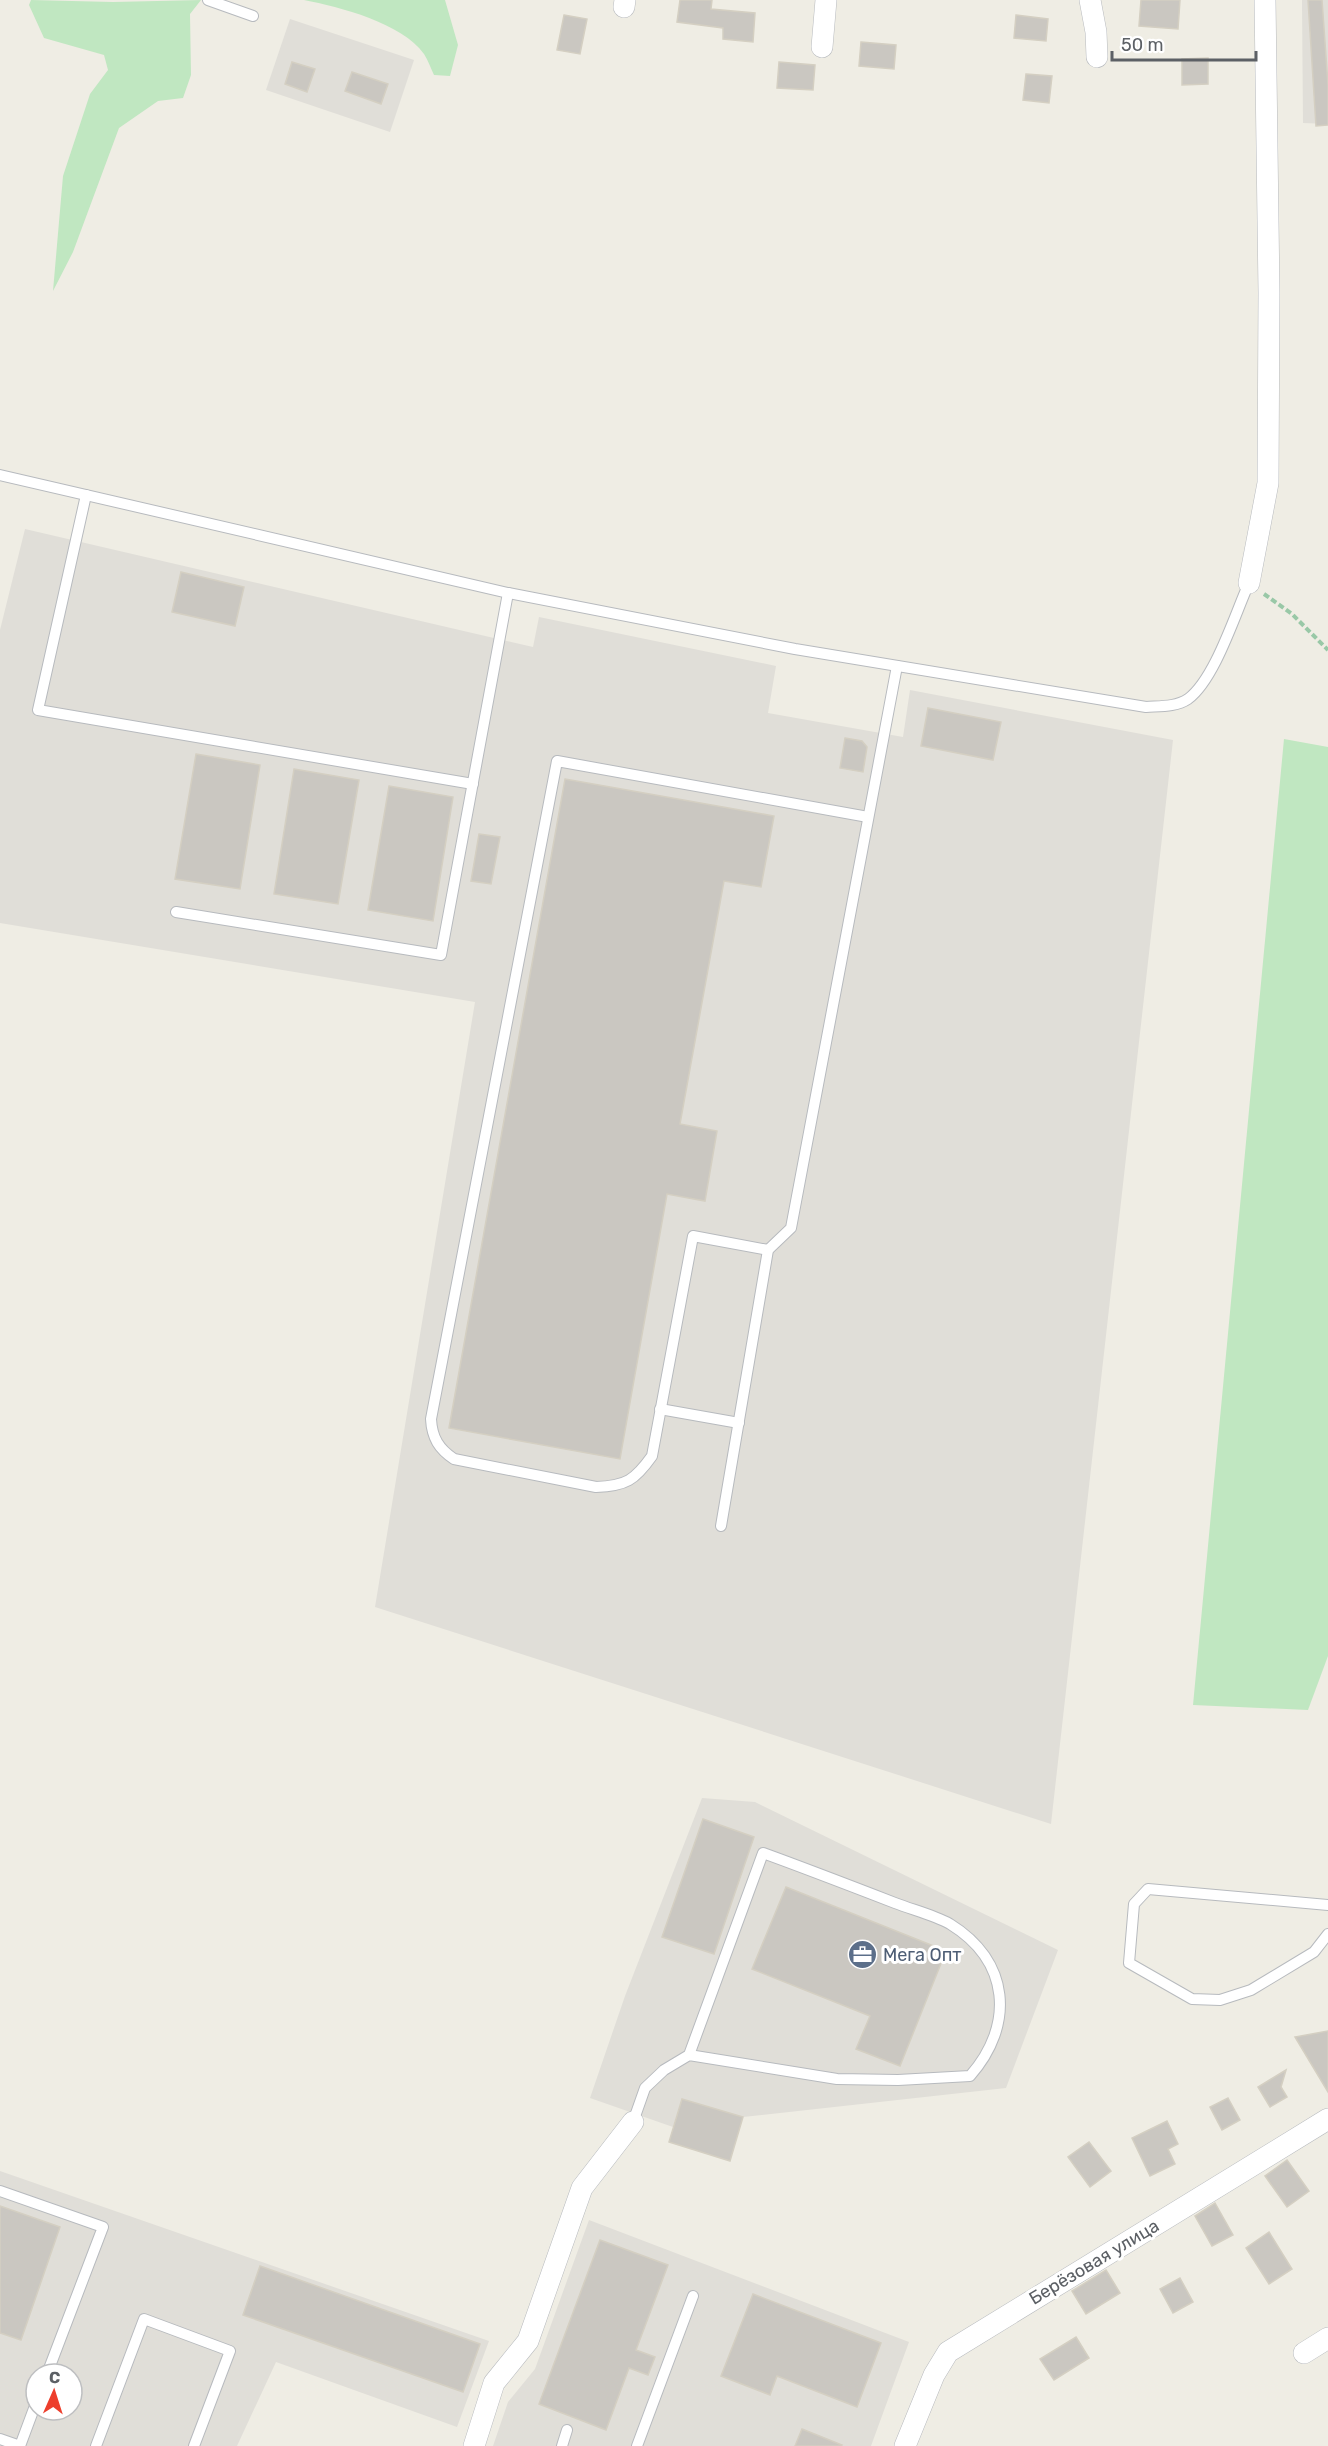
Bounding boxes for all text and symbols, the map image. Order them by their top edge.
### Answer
scale bar [1112,24,1256,62]
text: 50 m [1121,34,1164,56]
office icon: Мега Опт [846,1939,878,1971]
place label: Мега Опт [883,1944,962,1966]
street label: Берёзовая улица [1025,2214,1163,2310]
north arrow [24,2362,84,2422]
text: С [49,2368,61,2387]

